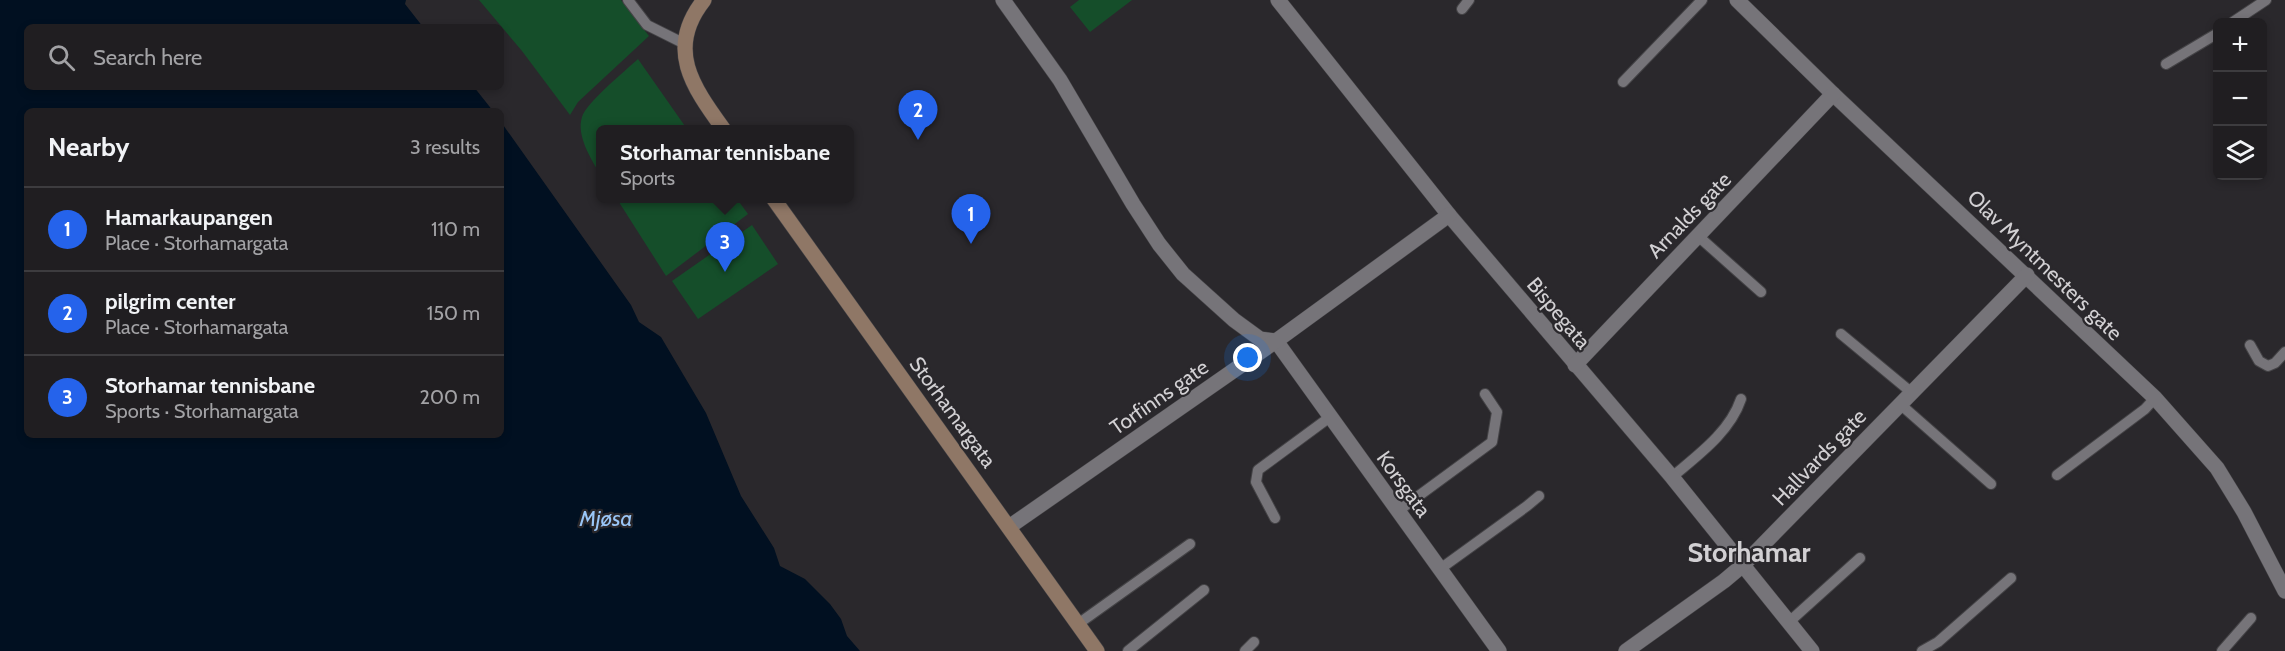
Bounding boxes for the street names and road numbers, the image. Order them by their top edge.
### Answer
street label: Arnalds gate [1642,167,1736,263]
street label: Olav Myntmesters gate [1962,185,2128,345]
street label: Bispegata [1522,272,1596,354]
street label: Storhamargata [904,352,1002,472]
street label: Torfinns gate [1105,354,1213,440]
street label: Hallvards gate [1767,403,1871,510]
street label: Korsgata [1372,446,1436,522]

